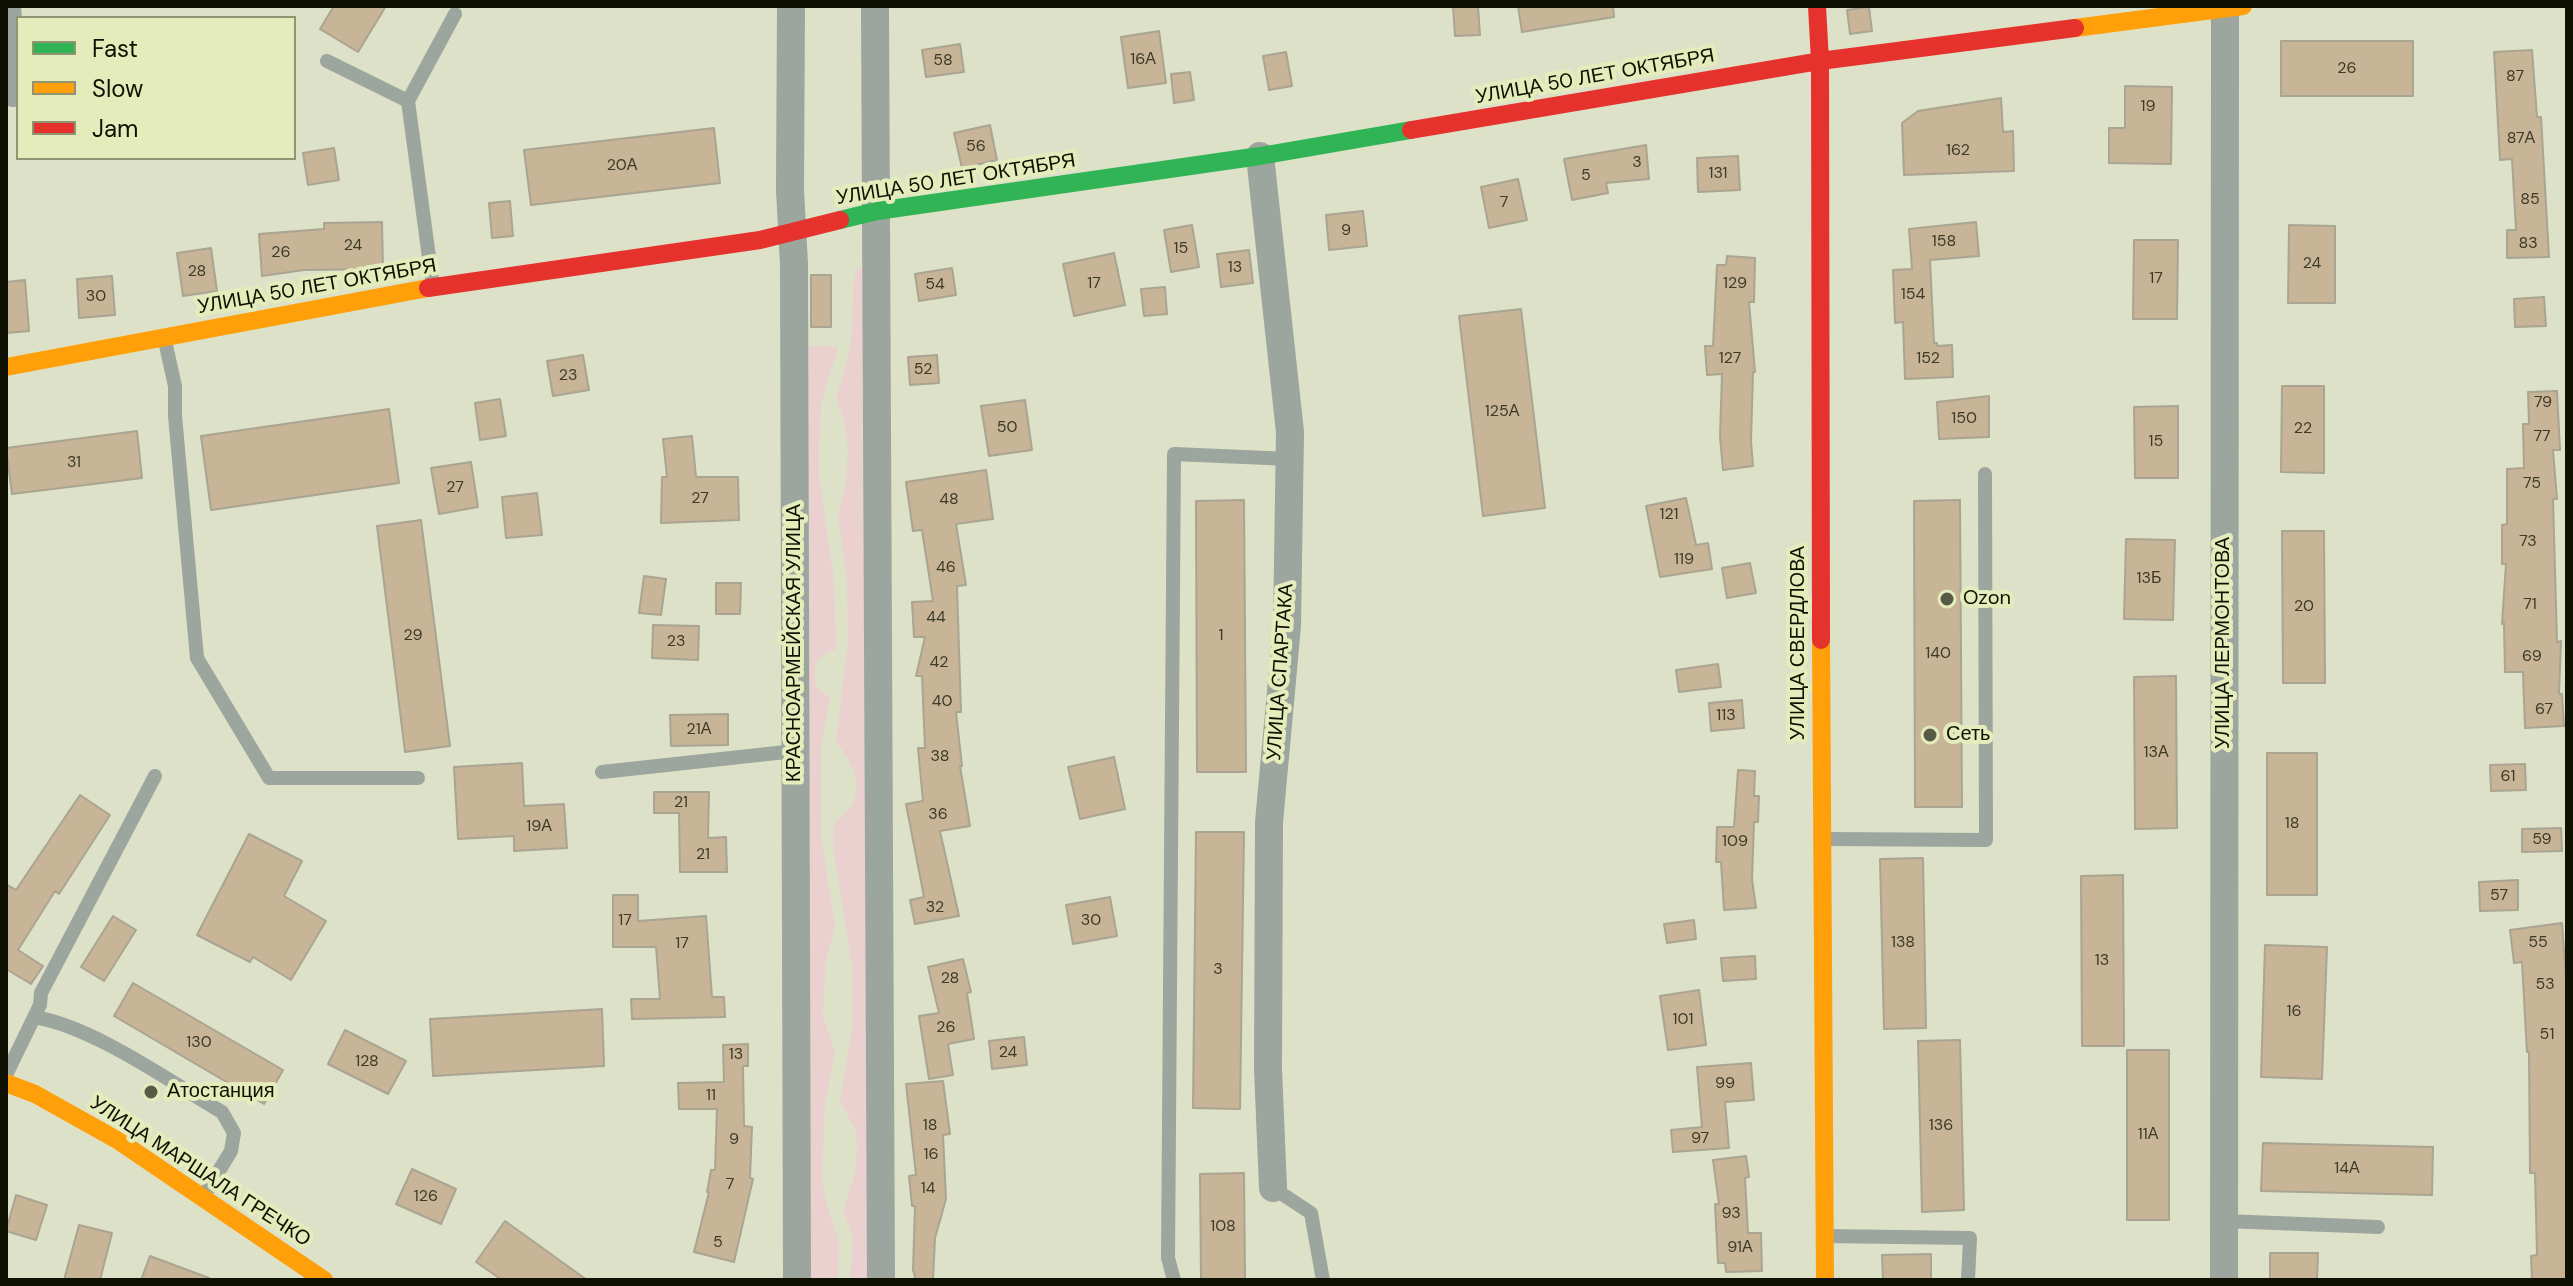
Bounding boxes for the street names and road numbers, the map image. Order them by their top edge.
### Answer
street label: УЛИЦА 50 ЛЕТ ОКТЯБРЯ [1474,44,1716,110]
street label: УЛИЦА 50 ЛЕТ ОКТЯБРЯ [835,149,1077,211]
street label: УЛИЦА 50 ЛЕТ ОКТЯБРЯ [196,254,438,320]
street label: КРАСНОАРМЕЙСКАЯ УЛИЦА [783,504,807,782]
street label: УЛИЦА ЛЕРМОНТОВА [2212,537,2236,749]
street label: УЛИЦА СВЕРДЛОВА [1787,546,1811,740]
street label: УЛИЦА СПАРТАКА [1263,583,1299,761]
street label: УЛИЦА МАРШАЛА ГРЕЧКО [85,1092,315,1252]

